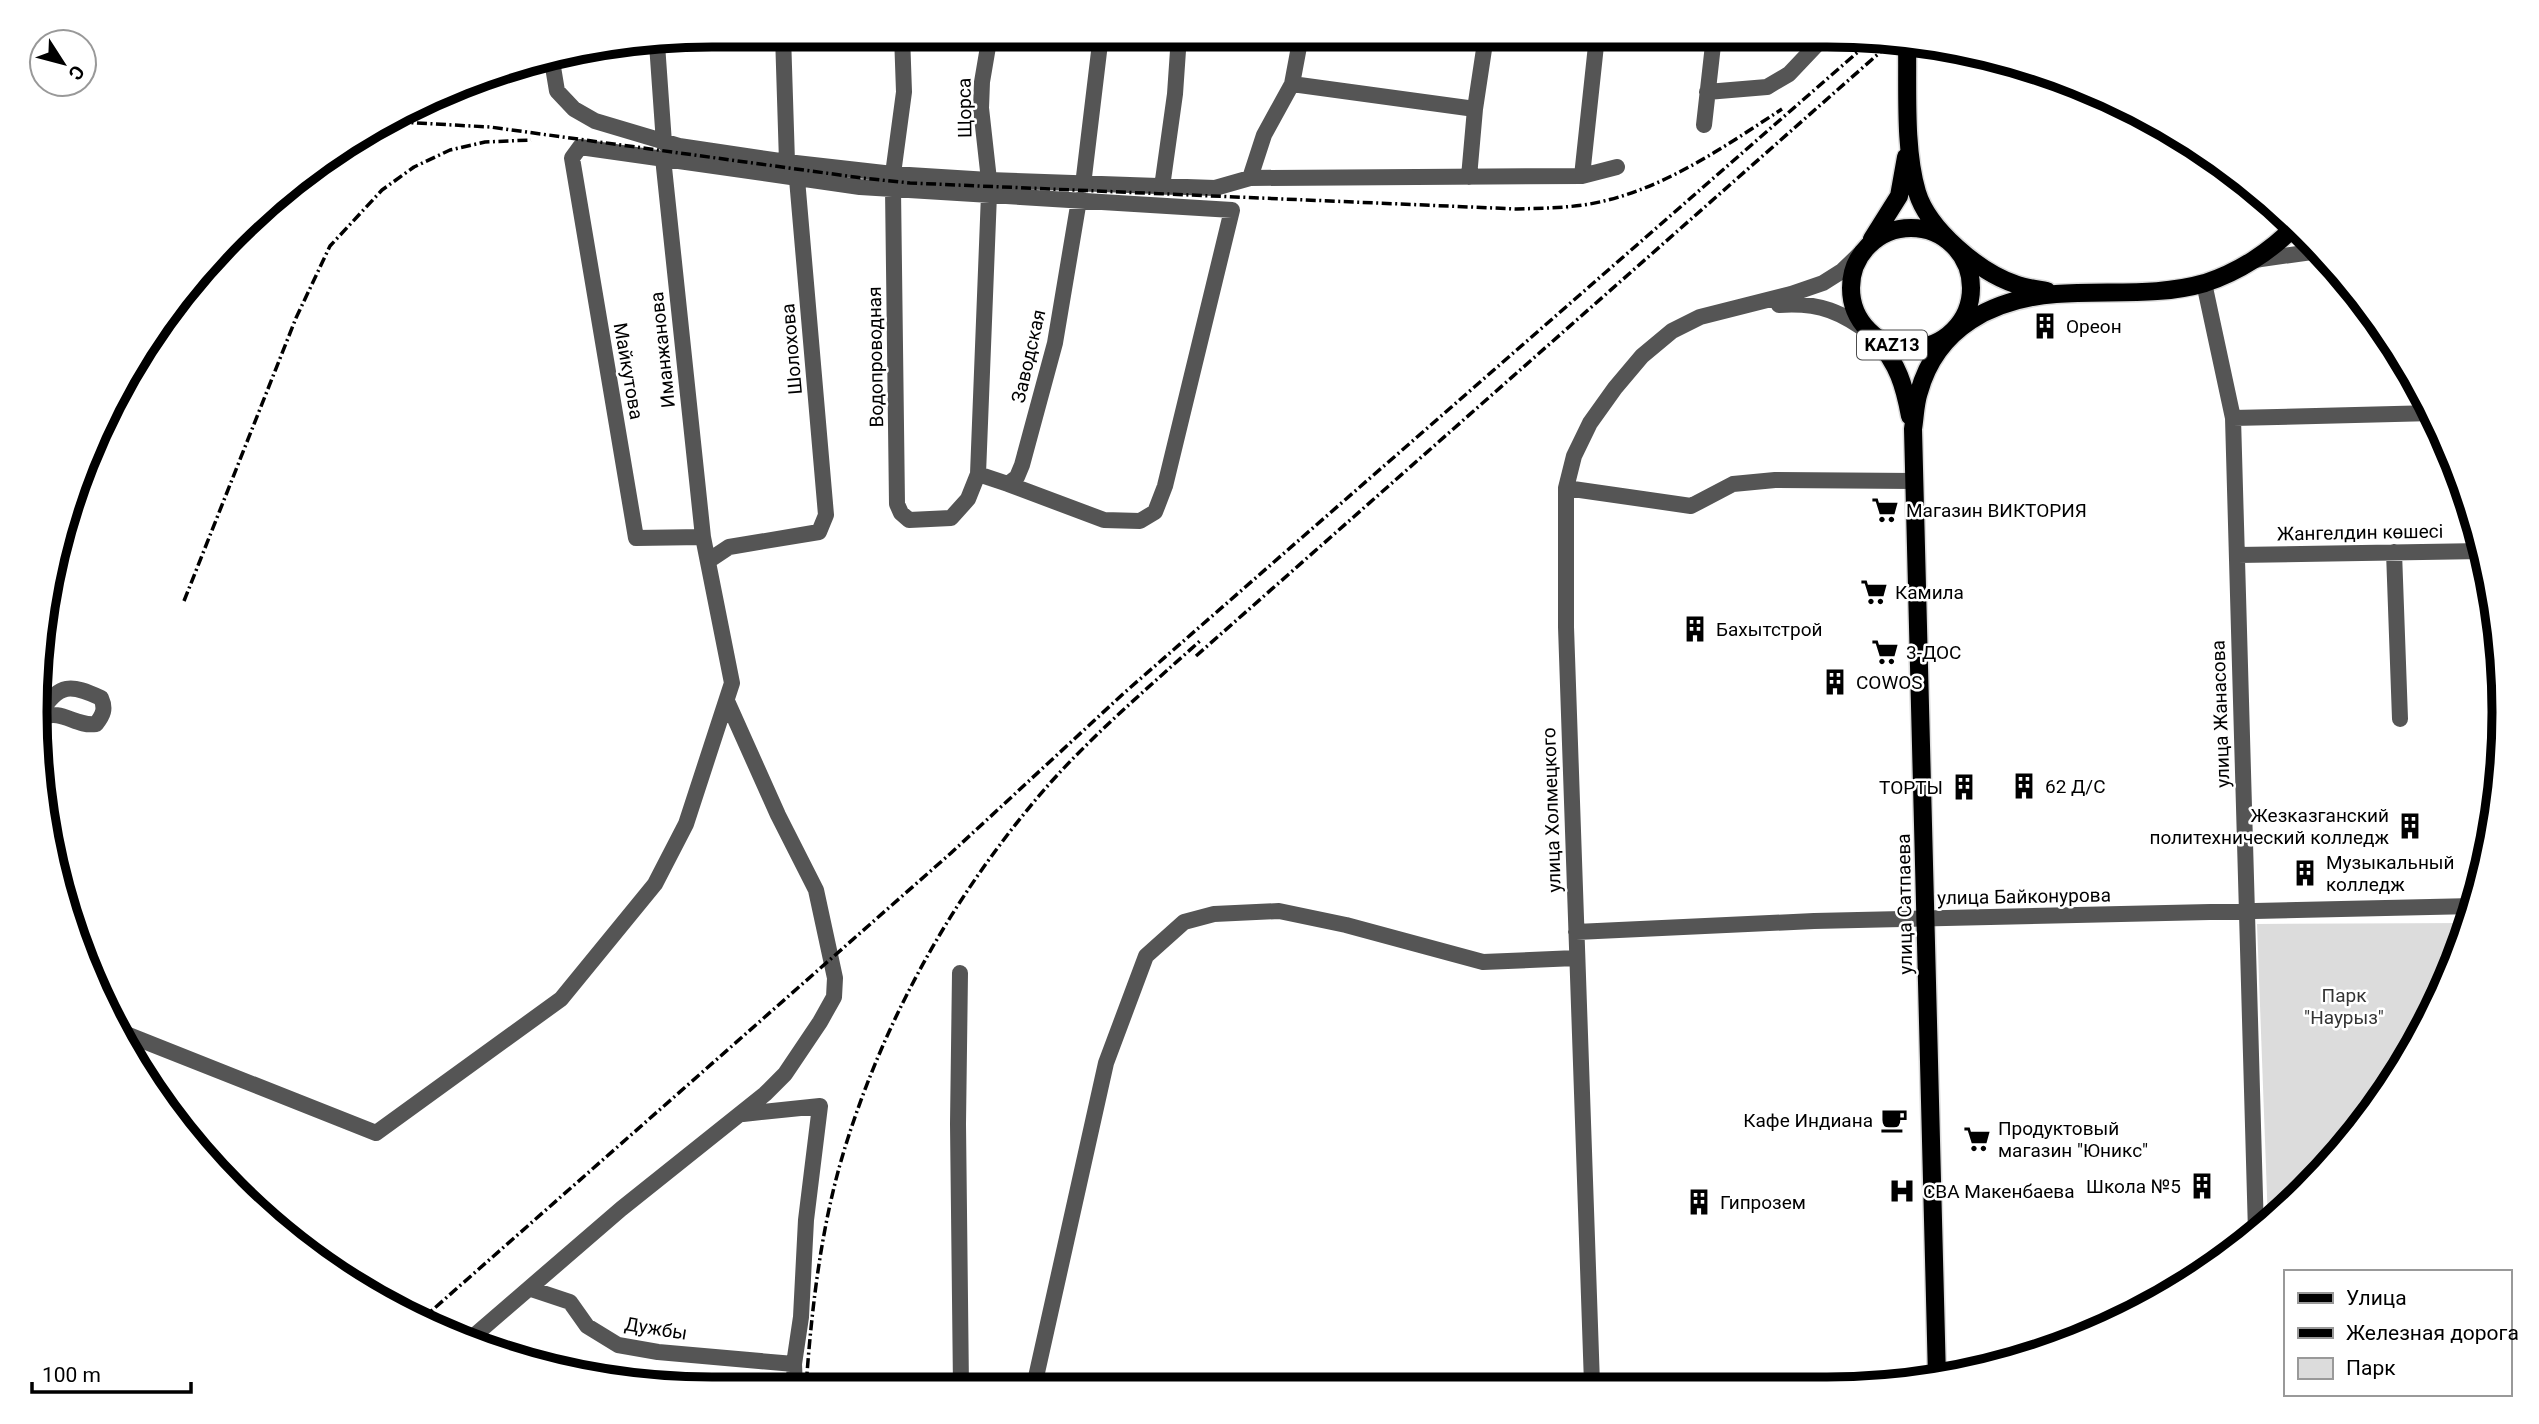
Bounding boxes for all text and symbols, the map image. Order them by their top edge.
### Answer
north arrow [28,28,98,98]
text: С [63,61,89,84]
street label: Щорса [952,78,977,138]
street label: Водопроводная [863,286,888,428]
street label: Иманжанова [645,291,680,409]
street label: Шолохова [776,302,807,396]
street label: Заводская [1007,307,1050,405]
building icon: Ореон [2030,311,2060,341]
place label: Ореон [2066,315,2122,338]
street label: Майкутова [609,321,648,421]
road number: KAZ13 [1857,330,1927,360]
supermarket icon: Магазин ВИКТОРИЯ [1870,495,1900,525]
place label: Магазин ВИКТОРИЯ [1906,499,2087,522]
street label: Жангелдин көшесі [2277,520,2443,545]
supermarket icon: Камила [1859,577,1889,607]
place label: Камила [1895,581,1964,604]
building icon: Бахытстрой [1680,614,1710,644]
place label: Бахытстрой [1716,618,1822,641]
supermarket icon: 3-ДОС [1870,637,1900,667]
street label: улица Жанасова [2206,640,2235,788]
place label: 3-ДОС [1906,641,1961,664]
building icon: COWOS [1820,667,1850,697]
place label: COWOS [1856,671,1923,694]
street label: улица Холмецкого [1537,727,1566,893]
building icon: 62 Д/С [2009,771,2039,801]
building icon: ТОРТЫ [1949,772,1979,802]
place label: 62 Д/С [2045,775,2106,798]
place label: ТОРТЫ [1879,776,1943,799]
place label: Жезказганский политехнический колледж [2149,804,2389,849]
building icon: Жезказганский политехнический колледж [2395,811,2425,841]
street label: улица Сатпаева [1892,833,1917,975]
place label: Музыкальный колледж [2326,851,2455,896]
building icon: Музыкальный колледж [2290,858,2320,888]
street label: улица Байконурова [1937,883,2111,910]
park label: Парк "Наурыз" [2304,984,2384,1029]
cafe icon: Кафе Индиана [1879,1105,1909,1135]
place label: Кафе Индиана [1743,1109,1873,1132]
place label: Продуктовый магазин "Юникс" [1998,1117,2148,1162]
supermarket icon: Продуктовый магазин "Юникс" [1962,1124,1992,1154]
building icon: Школа №5 [2187,1171,2217,1201]
place label: Школа №5 [2086,1175,2181,1198]
hospital icon: СВА Макенбаева [1887,1176,1917,1206]
place label: СВА Макенбаева [1923,1180,2075,1203]
building icon: Гипрозем [1684,1187,1714,1217]
place label: Гипрозем [1720,1191,1806,1214]
legend [2284,1270,2511,1396]
text: Улица [2346,1286,2407,1310]
street label: Дужбы [623,1312,689,1345]
text: Железная дорога [2346,1321,2519,1345]
scale bar [32,1350,191,1394]
text: Парк [2346,1356,2396,1380]
text: 100 m [42,1363,101,1387]

